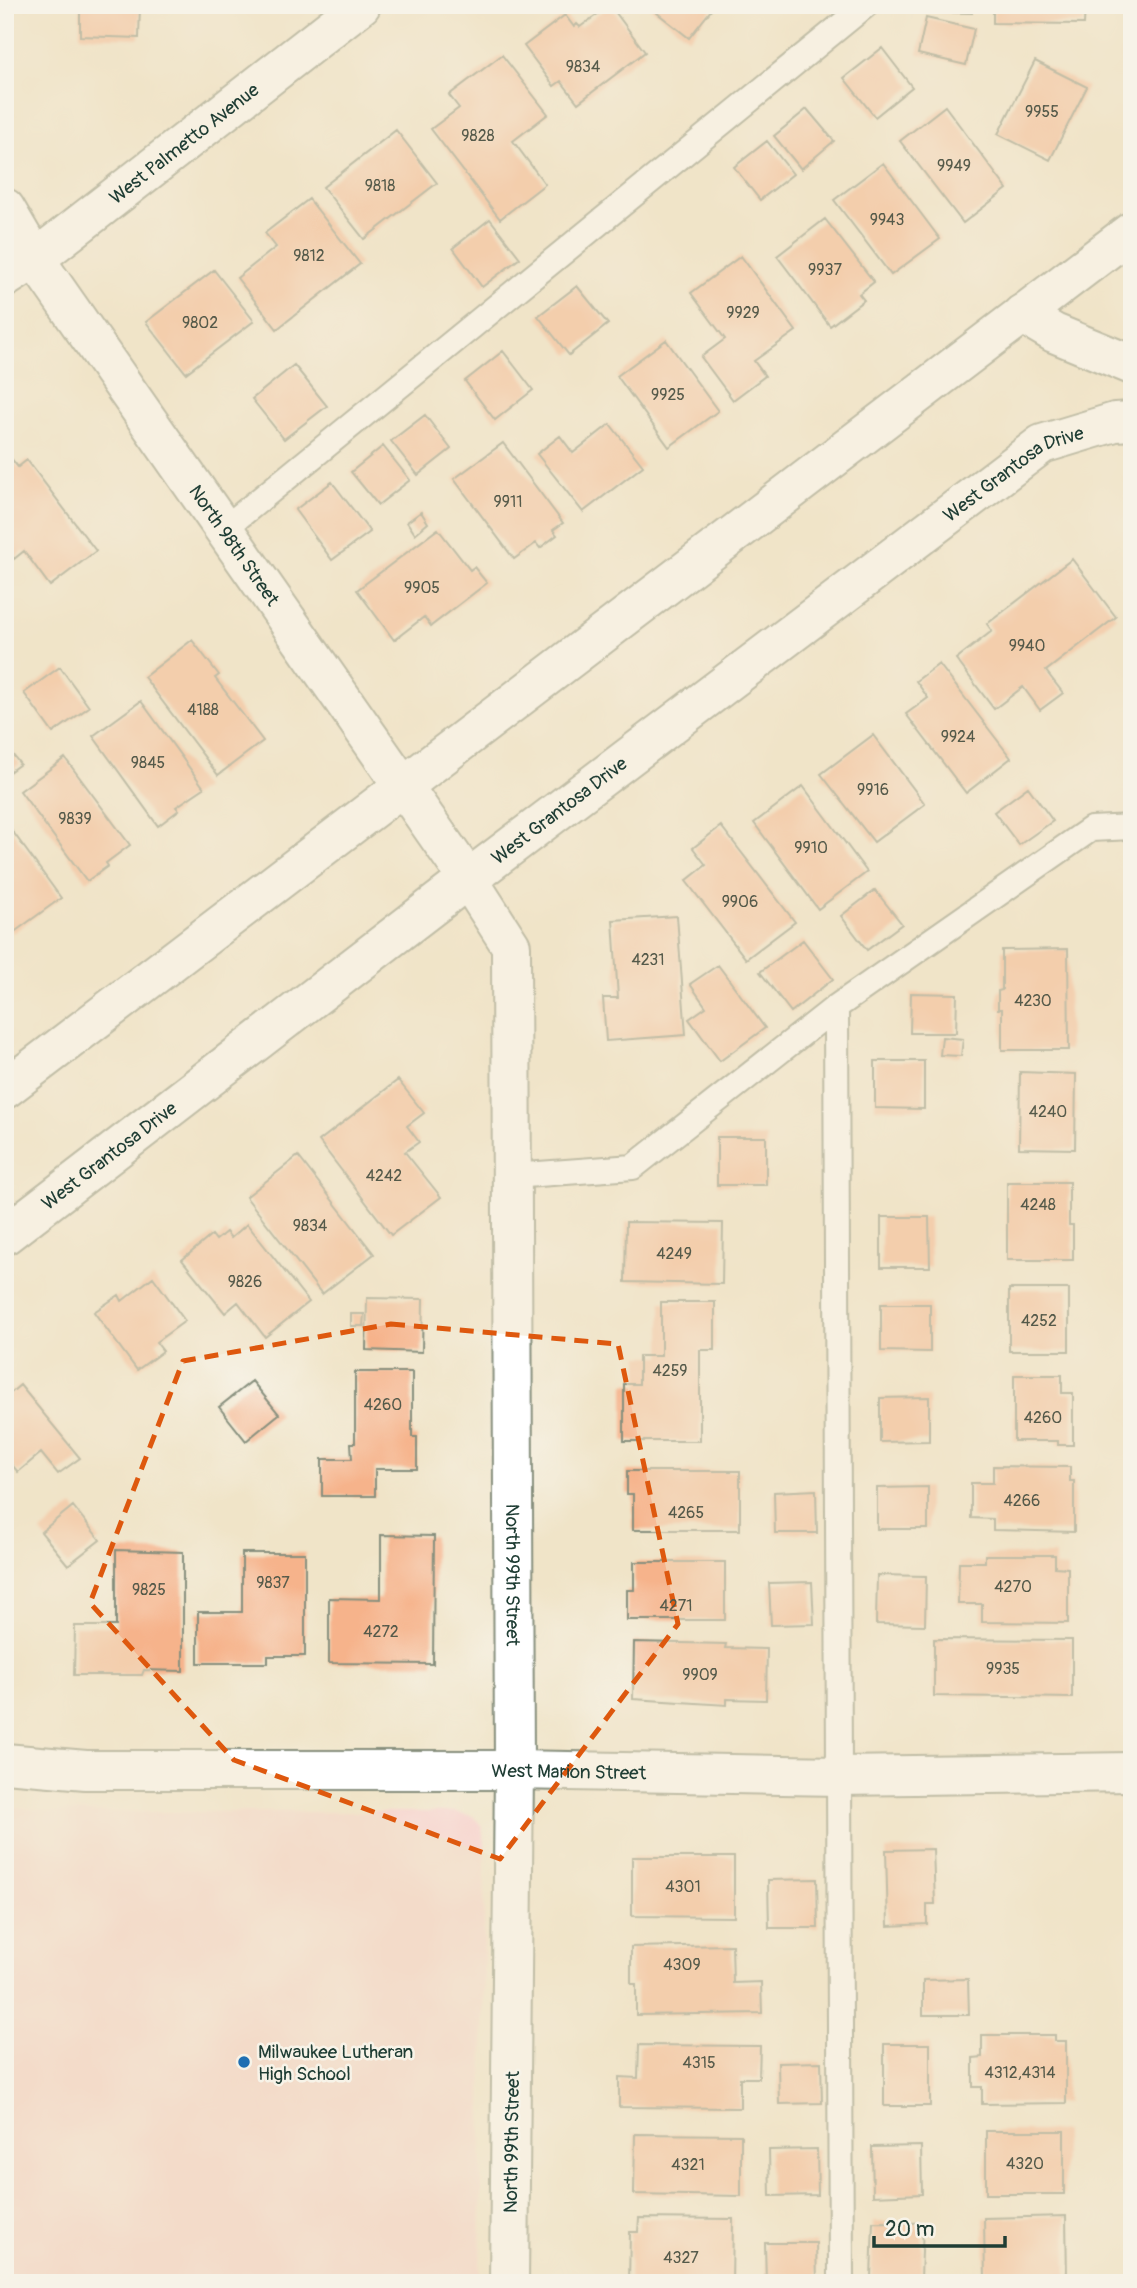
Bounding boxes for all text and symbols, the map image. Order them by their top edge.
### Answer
house number: 9834 [566,57,600,77]
street label: West Palmetto Avenue [105,78,265,210]
house number: 9955 [1025,102,1059,122]
house number: 9828 [461,126,495,146]
house number: 9949 [937,156,971,176]
house number: 9818 [365,176,395,196]
house number: 9943 [870,210,904,230]
house number: 9812 [293,246,325,266]
house number: 9937 [808,260,842,280]
house number: 9929 [726,303,760,323]
house number: 9802 [182,313,218,333]
house number: 9925 [651,385,685,405]
street label: West Grantosa Drive [939,421,1087,528]
street label: North 98th Street [183,480,285,611]
house number: 9911 [494,492,523,512]
house number: 9905 [404,578,440,598]
house number: 9940 [1009,636,1045,656]
house number: 4188 [187,700,219,720]
house number: 9924 [941,727,975,747]
street label: West Grantosa Drive [487,751,633,870]
house number: 9845 [131,753,165,773]
house number: 9916 [857,780,889,800]
house number: 9839 [58,809,92,829]
house number: 9910 [794,838,828,858]
house number: 9906 [722,892,758,912]
house number: 4231 [632,950,664,970]
house number: 4230 [1014,991,1052,1011]
street label: West Grantosa Drive [37,1096,182,1215]
house number: 4240 [1029,1102,1067,1122]
house number: 4242 [366,1166,402,1186]
house number: 4248 [1020,1195,1056,1215]
house number: 9834 [293,1216,327,1236]
house number: 4249 [656,1244,692,1264]
house number: 9826 [228,1272,262,1292]
house number: 4252 [1021,1311,1057,1331]
house number: 4259 [652,1361,688,1381]
house number: 4260 [364,1395,402,1415]
house number: 4260 [1024,1408,1062,1428]
house number: 4266 [1004,1491,1040,1511]
house number: 4265 [668,1503,704,1523]
street label: North 99th Street [500,1504,525,1647]
house number: 9837 [256,1573,290,1593]
house number: 4270 [994,1577,1032,1597]
house number: 9825 [132,1580,166,1600]
house number: 4271 [660,1596,692,1616]
house number: 4272 [363,1622,399,1642]
house number: 9935 [986,1659,1020,1679]
house number: 9909 [682,1665,718,1685]
street label: West Marion Street [491,1759,647,1785]
house number: 4301 [665,1877,701,1897]
house number: 4309 [663,1955,701,1975]
place label: Milwaukee Lutheran High School [258,2040,413,2086]
house number: 4315 [682,2053,716,2073]
marker: Milwaukee Lutheran High School [236,2054,252,2070]
house number: 4312,4314 [984,2063,1056,2083]
street label: North 99th Street [499,2070,525,2213]
house number: 4320 [1006,2154,1044,2174]
house number: 4321 [671,2155,705,2175]
scale bar [874,2204,1006,2248]
text: 20 m [885,2216,934,2243]
house number: 4327 [663,2248,699,2268]

